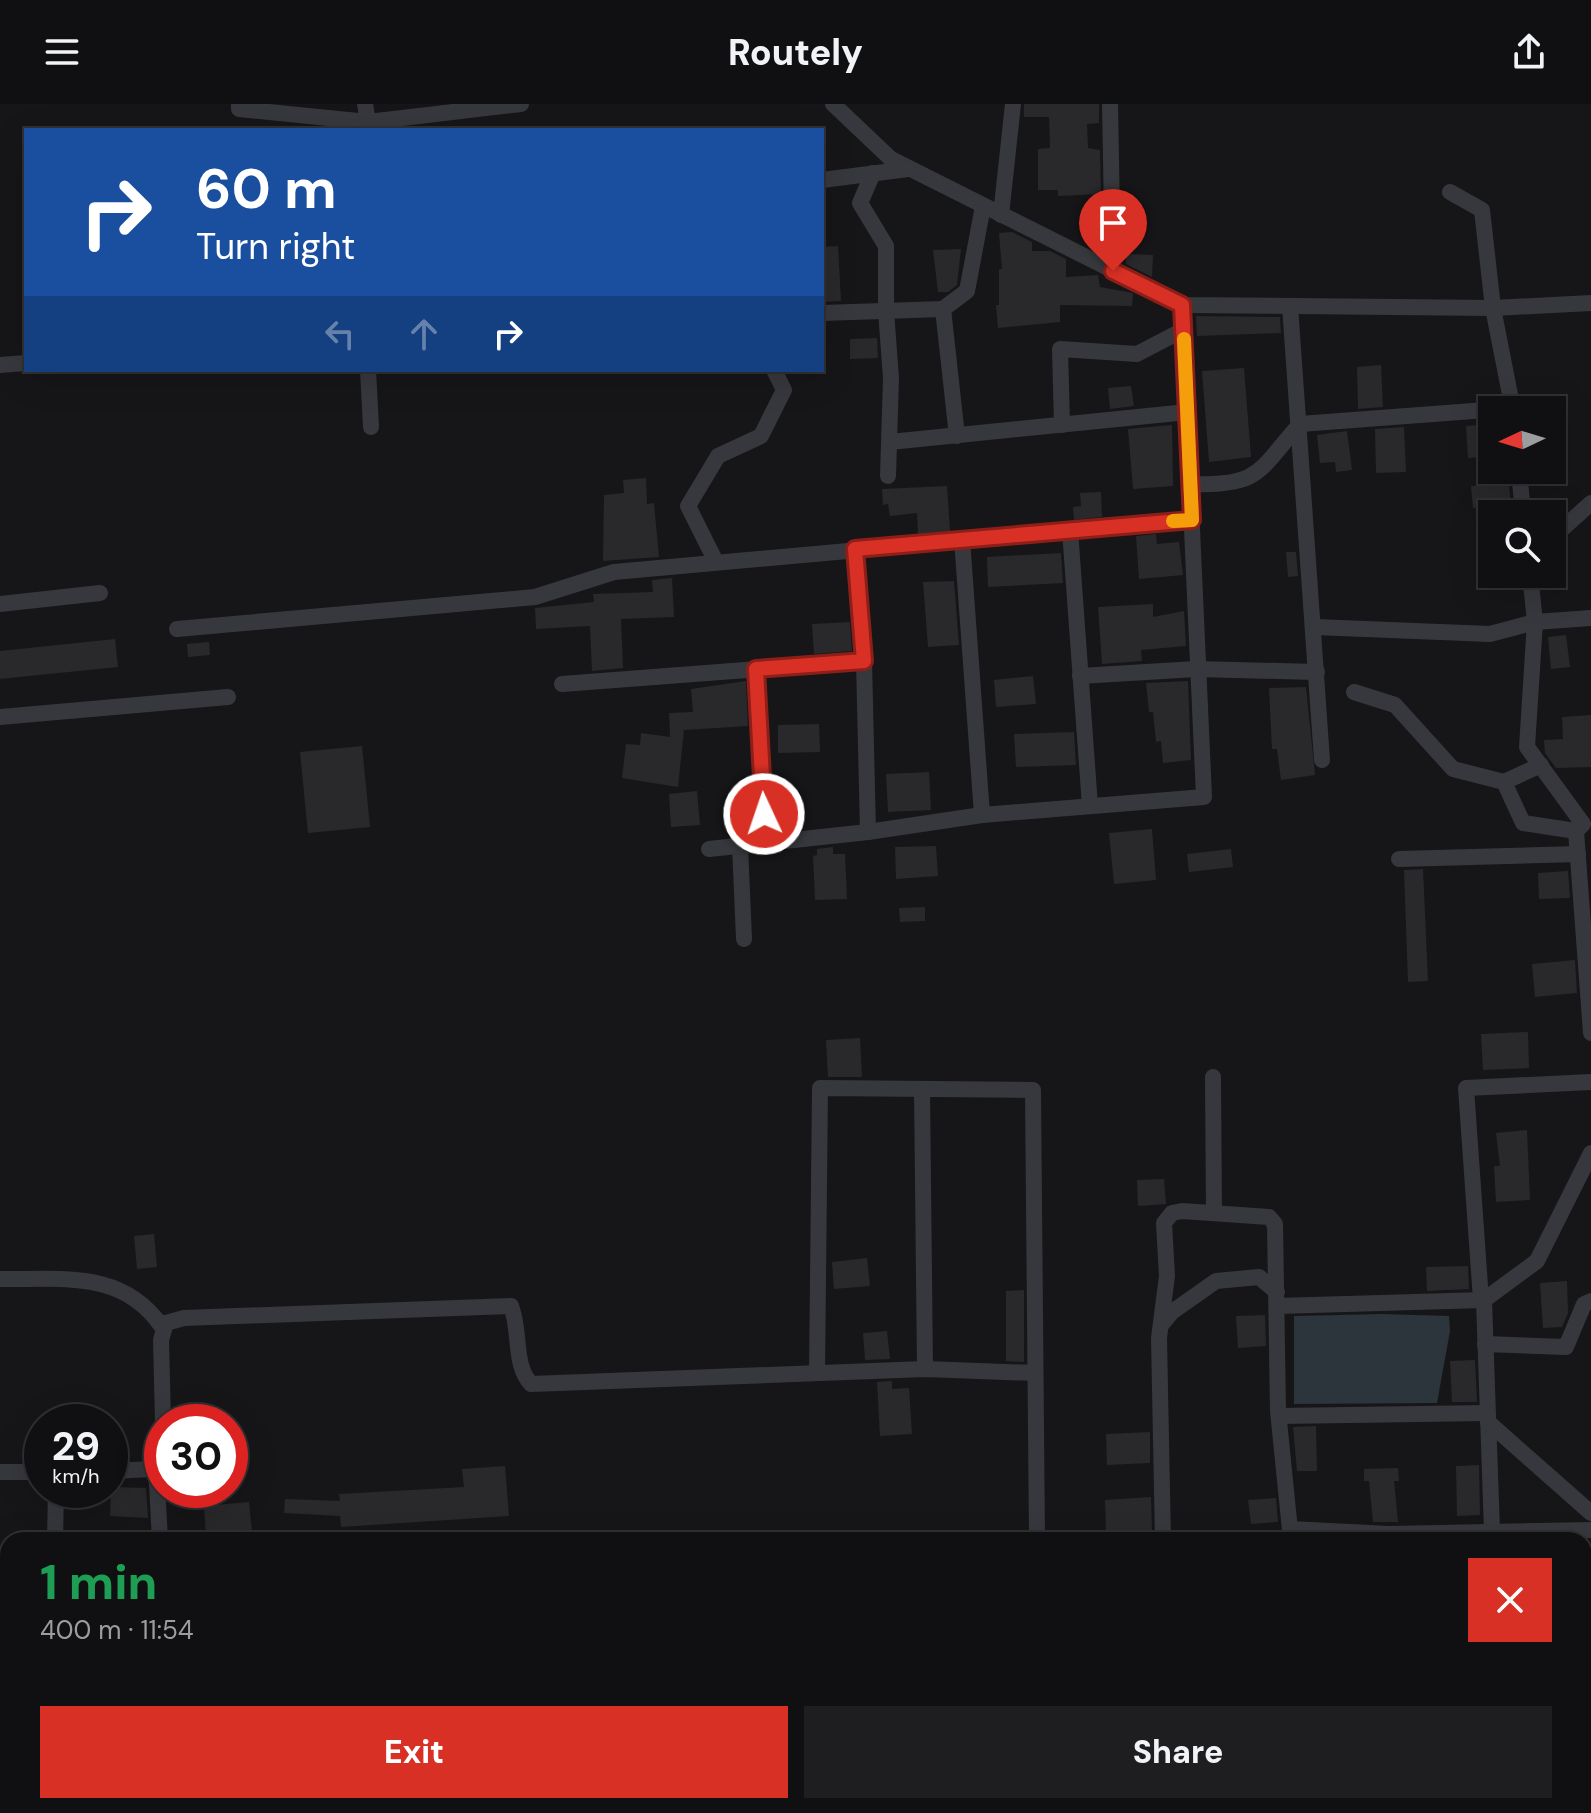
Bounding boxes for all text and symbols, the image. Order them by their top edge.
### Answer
text: Routely [728,29,863,76]
icon: menu [40,30,84,74]
icon: share [1507,30,1551,74]
text: 60 m [196,152,337,225]
icon: right [64,160,168,264]
pin [1079,189,1147,271]
icon: arrive [1091,201,1135,245]
text: Turn right [196,223,355,270]
icon: left [318,312,362,356]
icon: ahead [402,312,446,356]
icon: right [486,312,530,356]
north arrow [1478,396,1566,484]
map controls [1478,396,1566,588]
button: search [1478,500,1566,588]
position arrow [722,772,806,856]
speed limit sign: 30 [144,1404,248,1508]
text: 29 [52,1420,100,1472]
text: km/h [52,1463,100,1489]
text: 1 min [40,1551,157,1614]
button: close [1468,1558,1552,1642]
text: 400 m · 11:54 [40,1613,194,1647]
button: Exit [40,1706,788,1798]
button: Share [804,1706,1552,1798]

